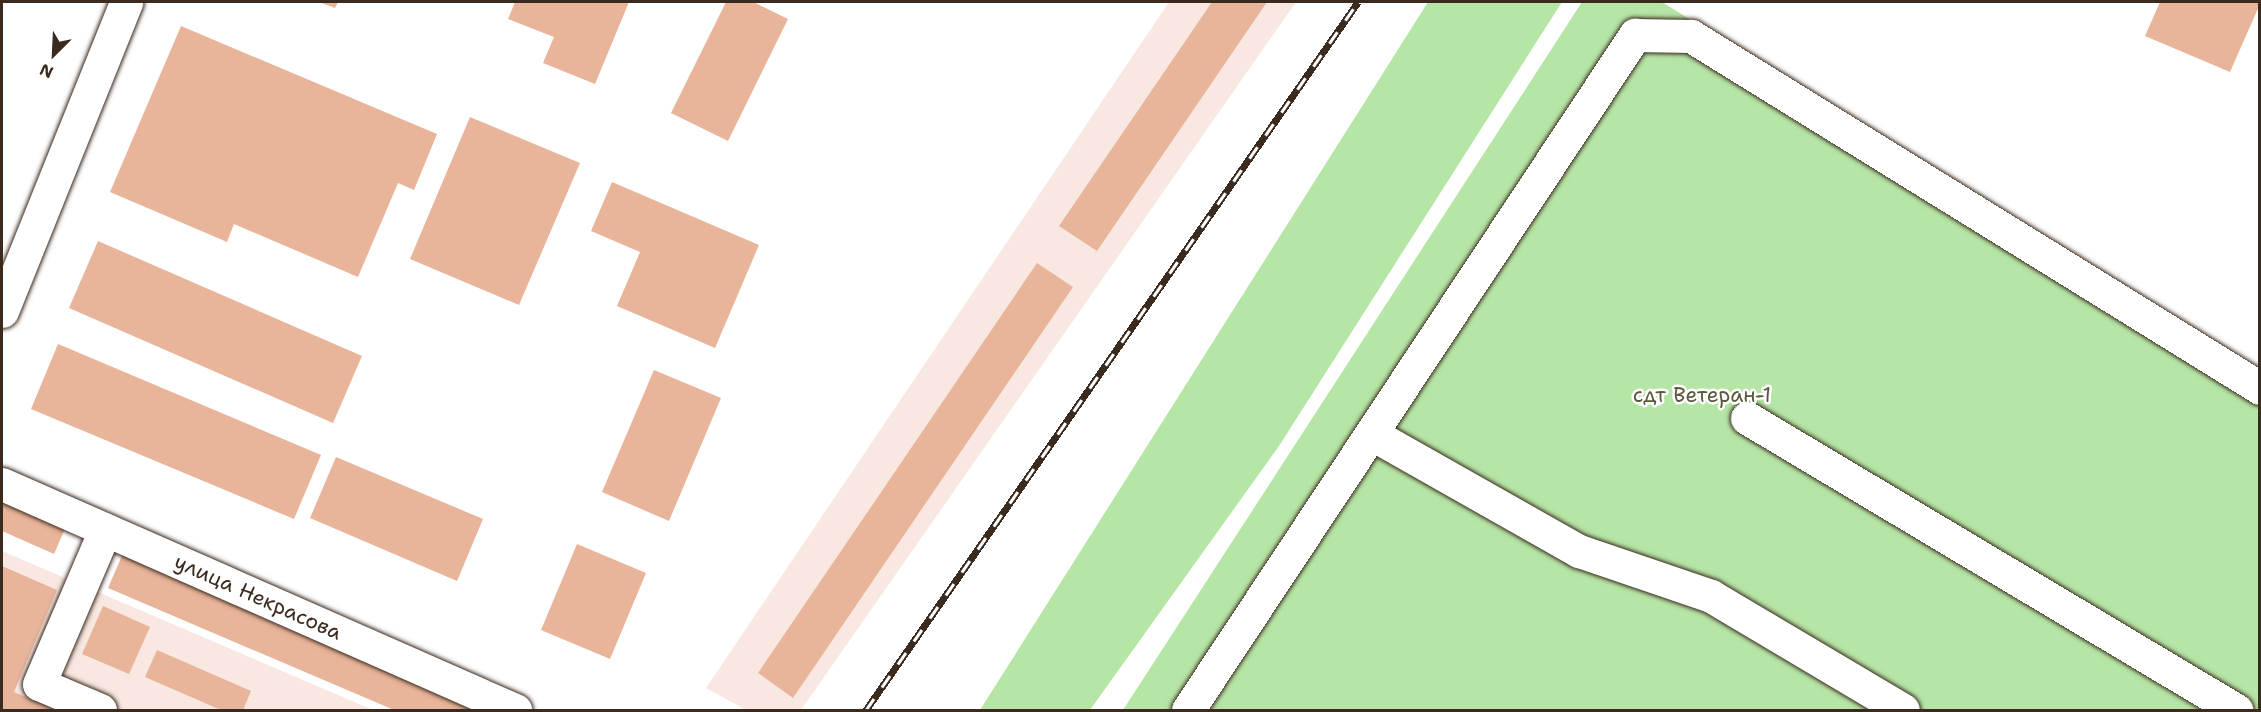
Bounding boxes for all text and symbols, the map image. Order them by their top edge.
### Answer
north arrow [24,24,84,84]
text: N [36,59,57,83]
park label: сдт Ветеран-1 [1633,382,1771,408]
street label: улица Некрасова [170,549,346,645]

